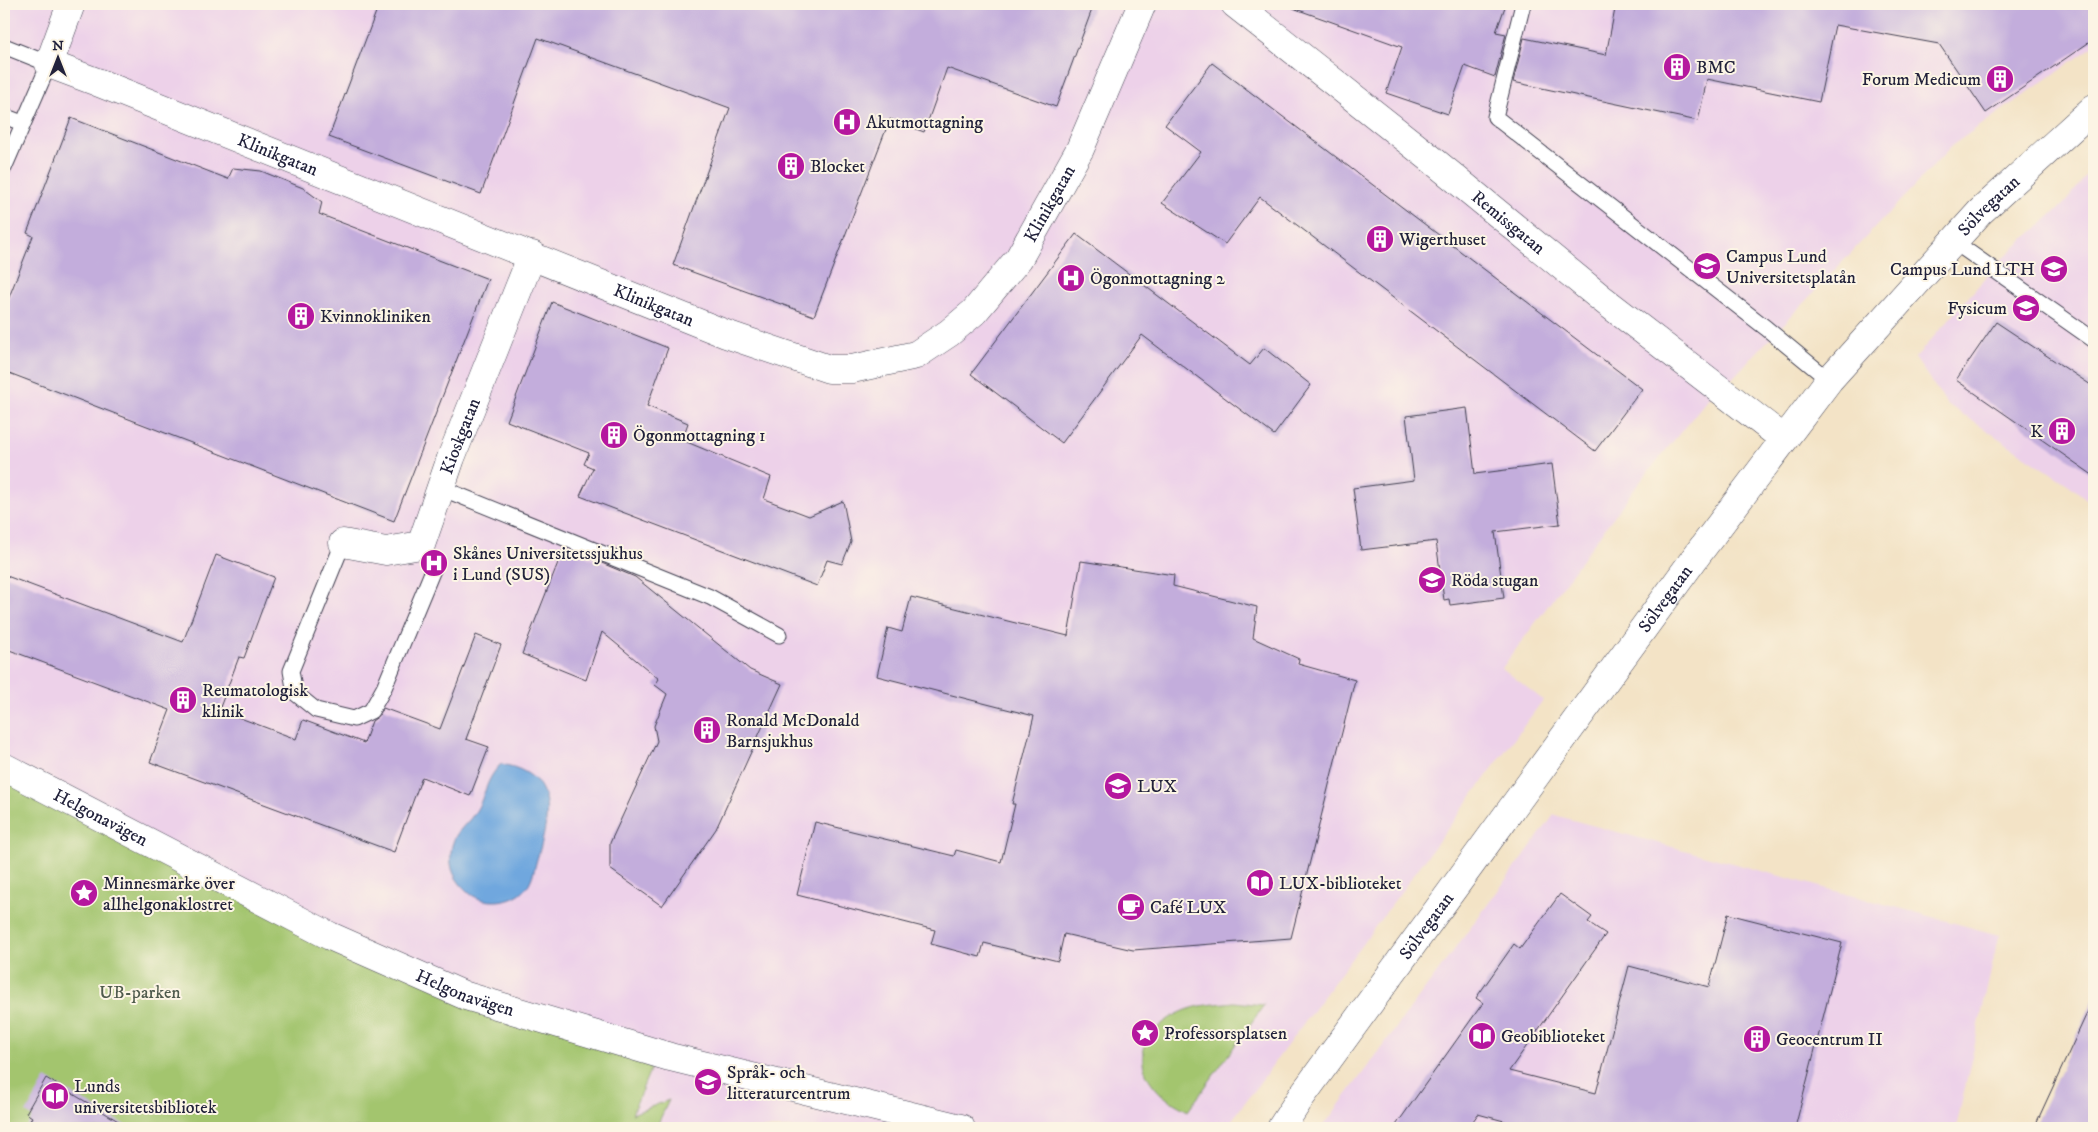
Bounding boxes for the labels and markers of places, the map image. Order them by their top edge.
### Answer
building icon: BMC [1662,52,1692,82]
place label: BMC [1696,57,1736,79]
building icon: Forum Medicum [1985,64,2015,94]
place label: Forum Medicum [1862,69,1981,91]
hospital icon: Akutmottagning [832,107,862,137]
place label: Akutmottagning [866,112,983,134]
building icon: Blocket [776,151,806,181]
place label: Blocket [810,156,865,178]
building icon: Wigerthuset [1365,224,1395,254]
place label: Wigerthuset [1398,229,1486,251]
place label: Campus Lund Universitetsplatån [1726,246,1857,289]
school or university icon: Campus Lund Universitetsplatån [1692,251,1722,281]
school or university icon: Campus Lund LTH [2039,254,2069,284]
place label: Campus Lund LTH [1890,259,2035,281]
hospital icon: Ögonmottagning 2 [1056,263,1086,293]
place label: Ögonmottagning 2 [1090,268,1225,290]
school or university icon: Fysicum [2011,293,2041,323]
place label: Fysicum [1947,298,2007,320]
building icon: Kvinnokliniken [286,301,316,331]
place label: Kvinnokliniken [320,306,431,328]
building icon: K [2047,416,2077,446]
building icon: Ögonmottagning 1 [599,420,629,450]
place label: K [2030,421,2043,443]
place label: Ögonmottagning 1 [633,425,766,447]
place label: Skånes Universitetssjukhus i Lund (SUS) [453,543,643,586]
hospital icon: Skånes Universitetssjukhus i Lund (SUS) [419,548,449,578]
school or university icon: Röda stugan [1417,565,1447,595]
place label: Röda stugan [1451,570,1539,592]
place label: Reumatologisk klinik [202,680,308,723]
building icon: Reumatologisk klinik [168,685,198,715]
place label: Ronald McDonald Barnsjukhus [726,710,860,753]
building icon: Ronald McDonald Barnsjukhus [692,715,722,745]
school or university icon: LUX [1103,771,1133,801]
place label: LUX [1137,776,1177,798]
library icon: LUX-biblioteket [1245,868,1275,898]
place label: Minnesmärke över allhelgonaklostret [103,873,235,916]
place label: LUX-biblioteket [1279,873,1402,895]
place icon: Minnesmärke över allhelgonaklostret [69,878,99,908]
cafe icon: Café LUX [1116,892,1146,922]
place label: Café LUX [1150,897,1226,919]
place icon: Professorsplatsen [1130,1018,1160,1048]
library icon: Geobiblioteket [1467,1021,1497,1051]
place label: Professorsplatsen [1164,1023,1288,1045]
building icon: Geocentrum II [1742,1024,1772,1054]
place label: Geobiblioteket [1501,1026,1605,1048]
place label: Geocentrum II [1776,1029,1883,1051]
place label: Språk- och litteraturcentrum [727,1062,851,1105]
school or university icon: Språk- och litteraturcentrum [693,1067,723,1097]
place label: Lunds universitetsbibliotek [74,1076,217,1119]
library icon: Lunds universitetsbibliotek [40,1081,70,1111]

